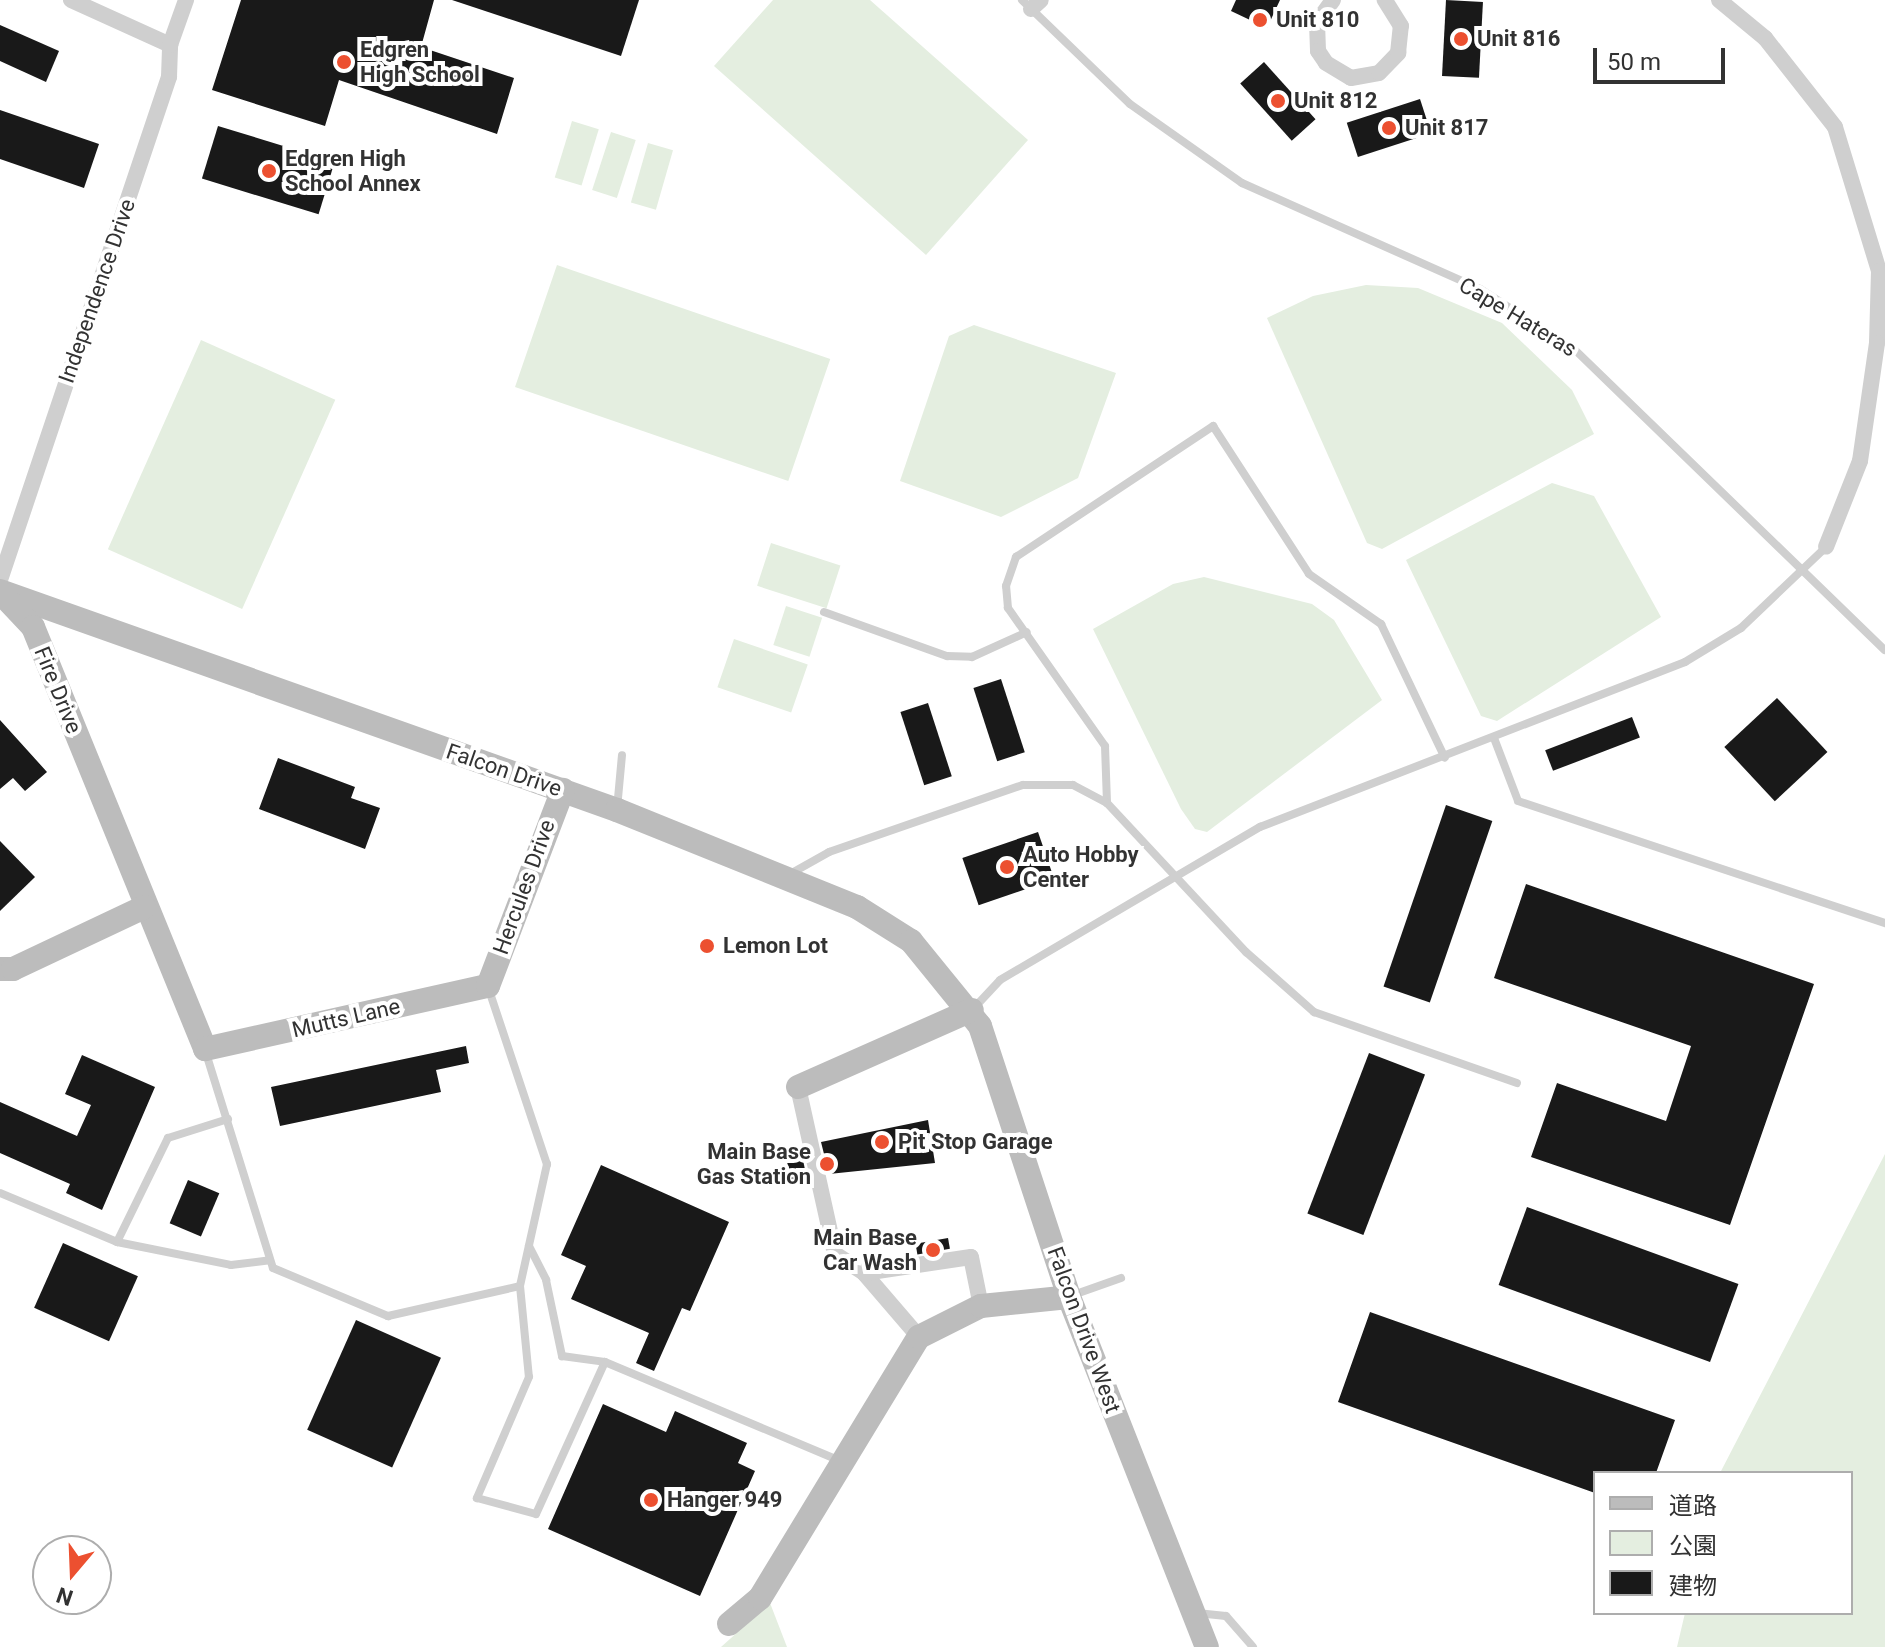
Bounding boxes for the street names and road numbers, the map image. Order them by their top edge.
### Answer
street label: Independence Drive [53,196,141,386]
street label: Cape Hateras [1454,272,1582,362]
street label: Fire Drive [29,643,87,737]
street label: Falcon Drive [443,738,565,802]
street label: Hercules Drive [487,816,561,958]
street label: Mutts Lane [289,993,403,1043]
street label: Falcon Drive West [1042,1243,1126,1417]

